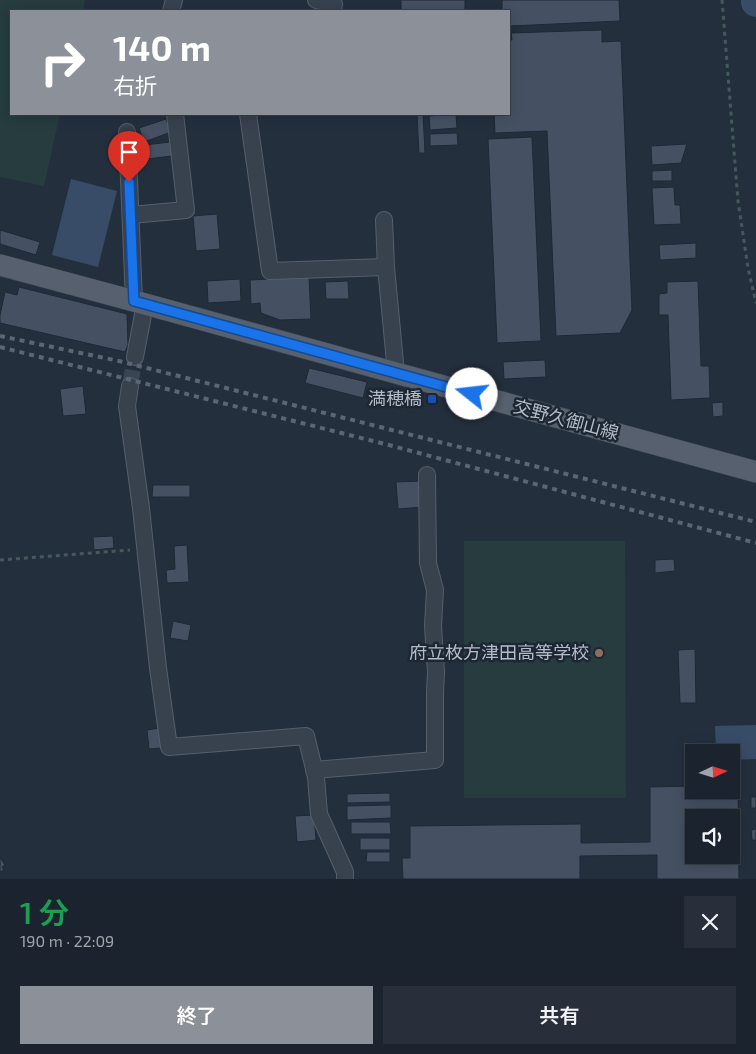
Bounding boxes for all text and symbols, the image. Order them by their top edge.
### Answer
text: 140 m [113,26,211,68]
icon: right [30,30,95,95]
text: 右折 [113,72,157,98]
pin [108,131,150,182]
icon: arrive [115,138,143,166]
position arrow [445,367,497,419]
place label: 満穂橋 [368,387,422,409]
marker: 満穂橋 [426,393,438,405]
street label: 交野久御山線 [511,394,621,444]
place label: 府立枚方津田高等学校 [409,641,589,663]
marker: 府立枚方津田高等学校 [593,647,605,659]
north arrow [685,744,740,799]
map controls [685,744,740,864]
button: sound [685,809,740,864]
text: 1 分 [20,894,69,930]
button: close [684,896,736,948]
text: 190 m · 22:09 [20,931,114,950]
button: 終了 [20,986,373,1044]
button: 共有 [383,986,736,1044]

